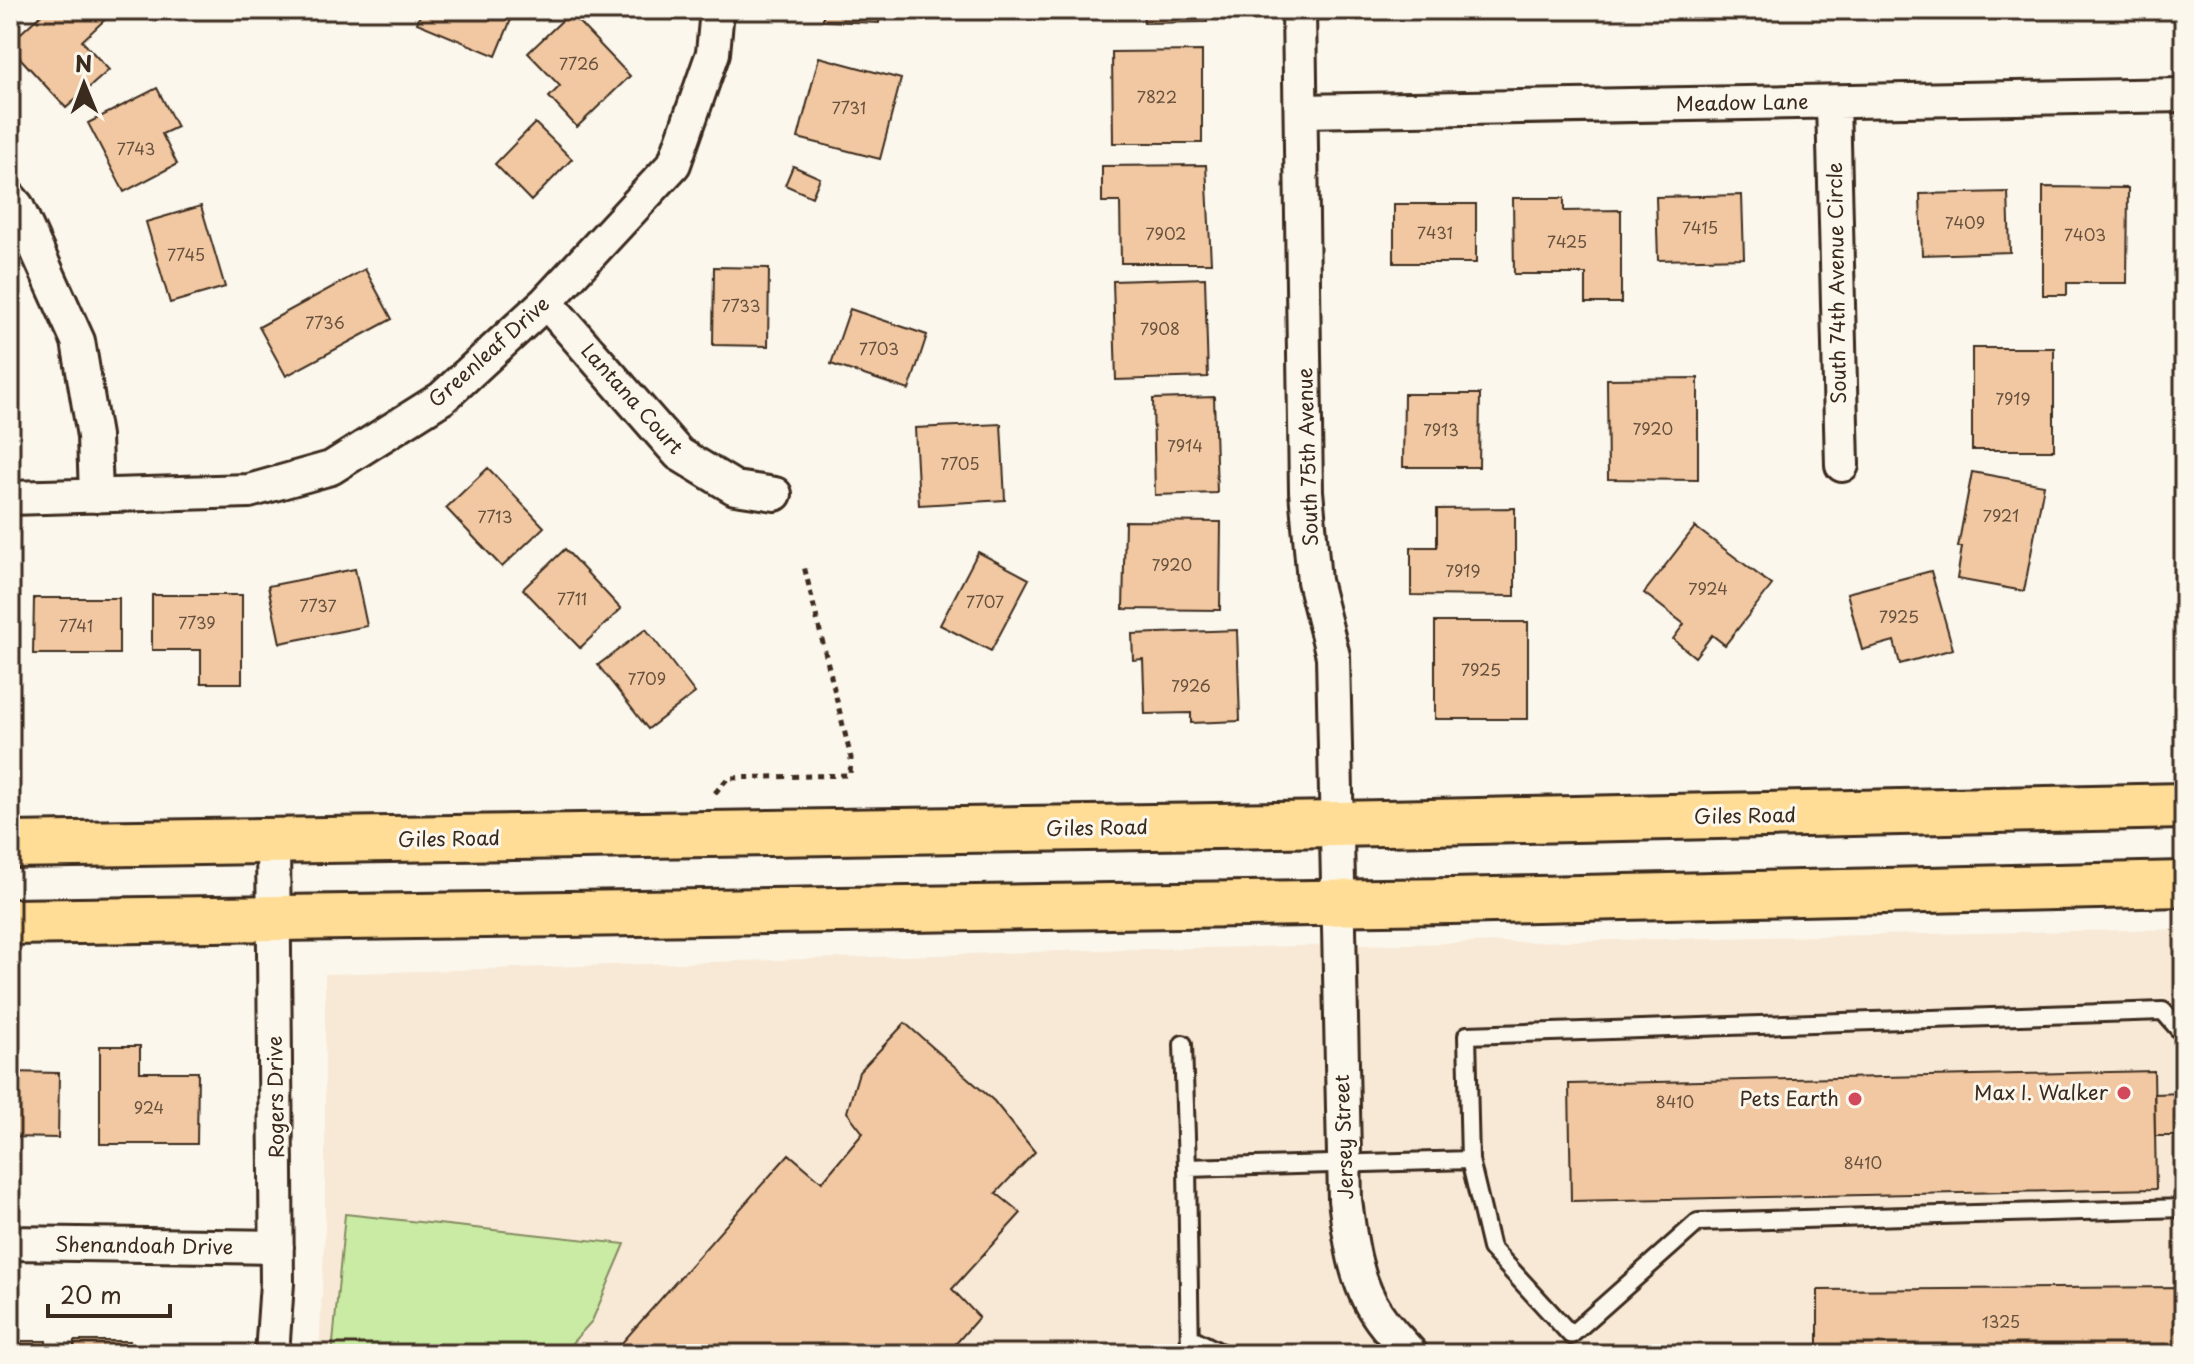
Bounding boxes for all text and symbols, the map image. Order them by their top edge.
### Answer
north arrow [44,44,124,124]
text: N [75,46,93,79]
house number: 7726 [559,51,599,75]
house number: 7822 [1137,84,1177,108]
street label: Meadow Lane [1675,86,1809,118]
house number: 7731 [832,95,866,119]
house number: 7743 [117,136,155,160]
street label: South 74th Avenue Circle [1819,162,1853,404]
house number: 7409 [1945,210,1985,234]
house number: 7415 [1682,215,1718,239]
house number: 7431 [1417,220,1453,244]
house number: 7902 [1146,221,1186,245]
house number: 7403 [2064,222,2106,246]
house number: 7425 [1547,229,1587,253]
house number: 7745 [167,242,205,266]
street label: Greenleaf Drive [421,289,555,414]
house number: 7733 [721,293,761,317]
house number: 7736 [305,310,345,334]
house number: 7908 [1140,316,1180,340]
street label: Lantana Court [575,336,691,461]
house number: 7703 [859,336,899,360]
street label: South 75th Avenue [1289,367,1325,547]
house number: 7919 [1995,386,2031,410]
house number: 7920 [1633,416,1673,440]
house number: 7913 [1423,417,1459,441]
house number: 7914 [1167,433,1203,457]
house number: 7705 [940,451,980,475]
house number: 7921 [1983,503,2019,527]
house number: 7713 [478,504,512,528]
house number: 7920 [1152,552,1192,576]
house number: 7919 [1445,558,1481,582]
house number: 7924 [1688,576,1728,600]
house number: 7711 [557,586,587,610]
house number: 7707 [966,589,1004,613]
house number: 7737 [300,593,337,617]
house number: 7925 [1879,604,1919,628]
house number: 7739 [178,610,216,634]
house number: 7741 [59,613,93,637]
house number: 7925 [1461,657,1501,681]
house number: 7709 [628,666,666,690]
house number: 7926 [1171,673,1211,697]
street label: Giles Road [1694,799,1796,831]
street label: Giles Road [1046,811,1148,843]
street label: Giles Road [398,822,500,854]
street label: Rogers Drive [259,1036,291,1158]
street label: Jersey Street [1326,1074,1360,1200]
place label: Max I. Walker [1974,1077,2109,1107]
place label: Pets Earth [1740,1083,1839,1113]
marker: Max I. Walker [2115,1084,2133,1102]
house number: 8410 [1656,1089,1694,1113]
marker: Pets Earth [1846,1090,1864,1108]
house number: 924 [134,1095,164,1119]
house number: 8410 [1844,1150,1882,1174]
street label: Shenandoah Drive [55,1228,233,1262]
scale bar [48,1268,170,1318]
text: 20 m [60,1276,122,1312]
house number: 1325 [1982,1309,2020,1333]

